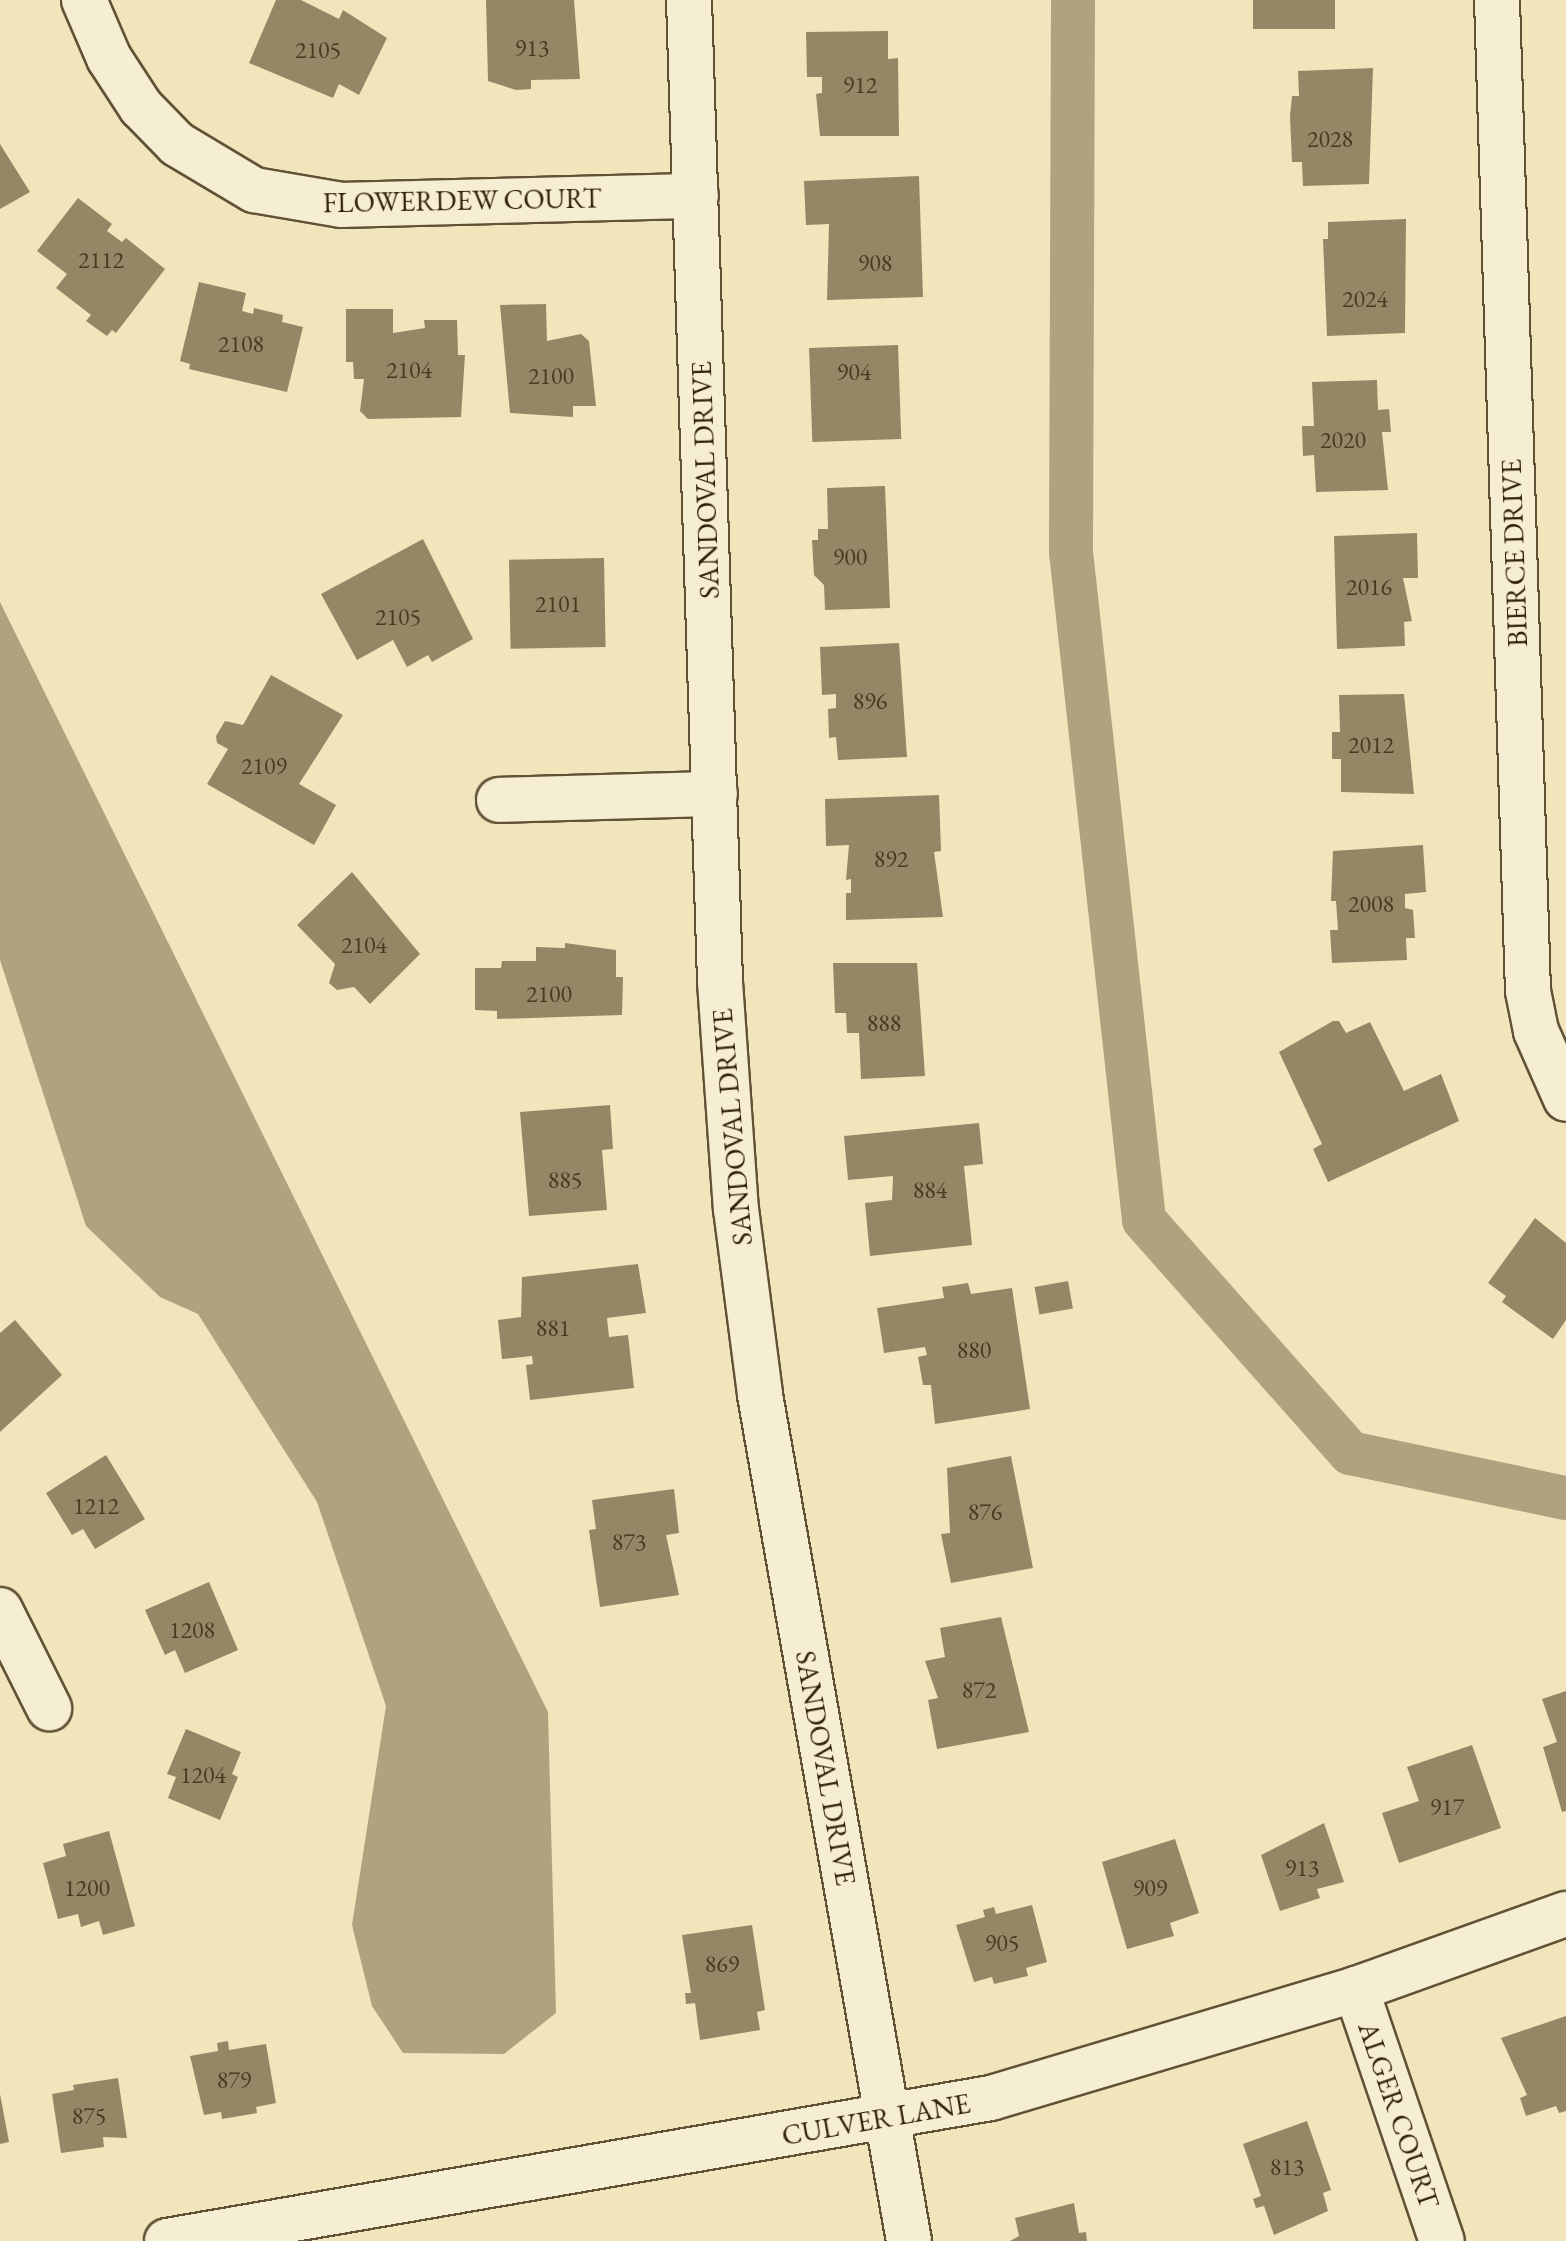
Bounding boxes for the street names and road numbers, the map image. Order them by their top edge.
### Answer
street label: FLOWERDEW COURT [322,181,602,219]
street label: SANDOVAL DRIVE [684,361,726,599]
street label: BIERCE DRIVE [1494,458,1534,648]
street label: SANDOVAL DRIVE [705,1007,759,1247]
street label: SANDOVAL DRIVE [789,1648,863,1888]
street label: ALGER COURT [1351,2017,1447,2213]
street label: CULVER LANE [779,2086,973,2152]

